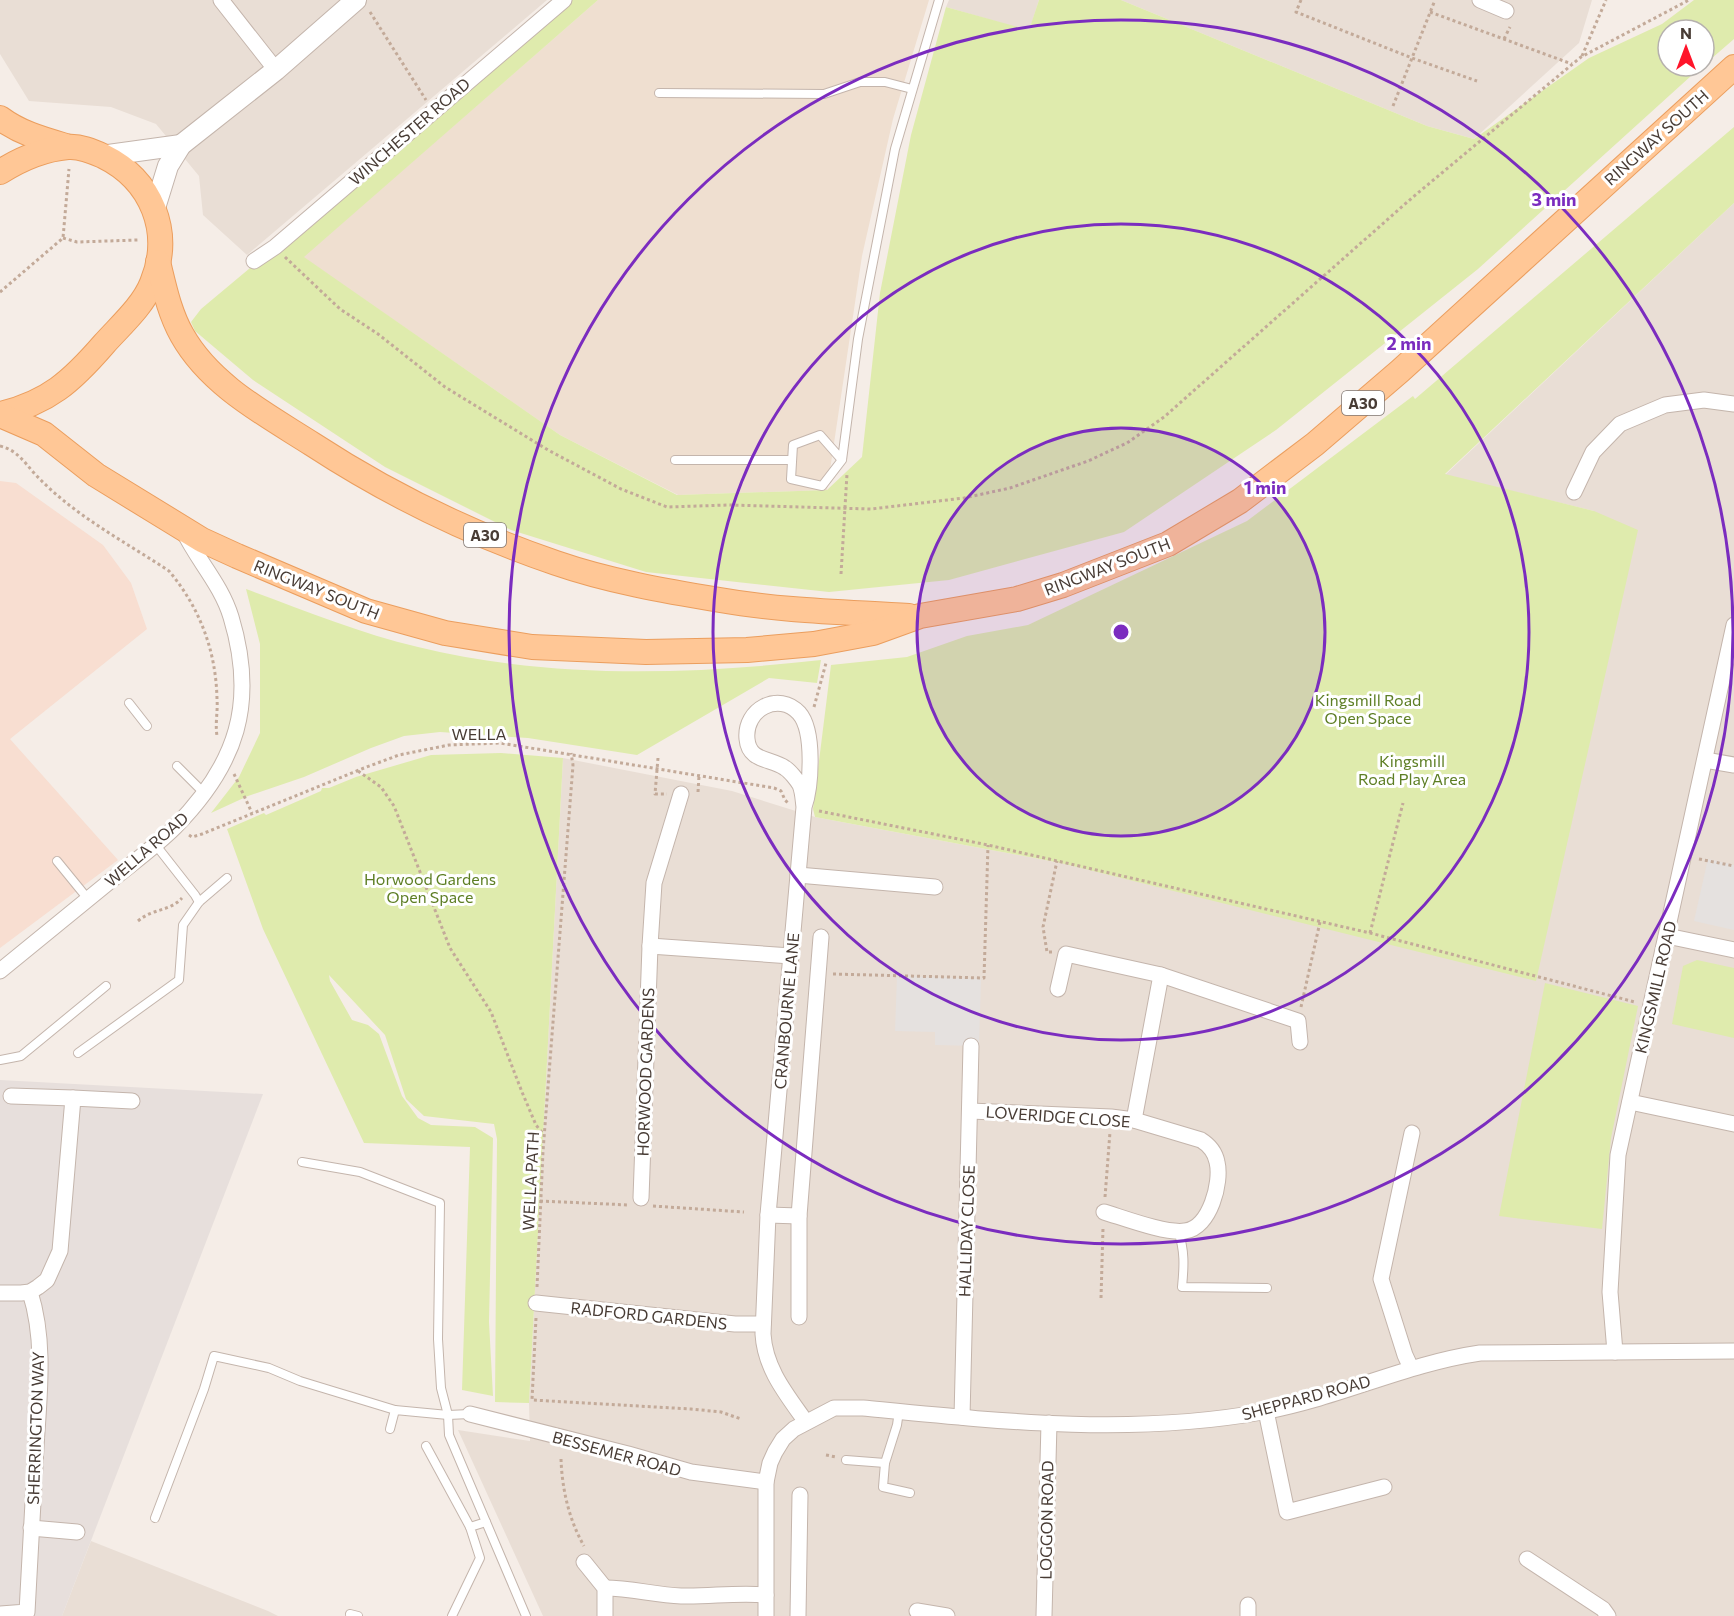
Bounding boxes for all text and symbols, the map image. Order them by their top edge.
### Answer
north arrow [1656,18,1716,78]
text: N [1680,23,1692,42]
street label: WINCHESTER ROAD [345,73,473,189]
street label: RINGWAY SOUTH [1600,85,1712,189]
text: 3 min [1531,188,1577,210]
text: 2 min [1387,332,1431,354]
road number: A30 [1342,391,1384,415]
text: 1 min [1244,476,1286,498]
road number: A30 [464,523,506,547]
street label: RINGWAY SOUTH [1041,533,1173,599]
street label: RINGWAY SOUTH [251,555,383,623]
centre of rings [1111,622,1131,642]
park label: Kingsmill Road Open Space [1315,690,1421,727]
street label: WELLA [451,724,507,743]
park label: Kingsmill Road Play Area [1358,751,1466,788]
street label: WELLA ROAD [100,808,192,890]
park label: Horwood Gardens Open Space [364,869,496,906]
street label: KINGSMILL ROAD [1631,919,1679,1055]
street label: CRANBOURNE LANE [770,932,802,1090]
street label: HORWOOD GARDENS [633,987,657,1157]
street label: LOVERIDGE CLOSE [985,1101,1131,1131]
street label: WELLA PATH [518,1131,542,1231]
street label: HALLIDAY CLOSE [954,1165,978,1297]
street label: RADFORD GARDENS [570,1297,728,1333]
street label: SHERRINGTON WAY [23,1350,47,1505]
street label: SHEPPARD ROAD [1239,1371,1373,1423]
street label: BESSEMER ROAD [551,1427,683,1479]
street label: LOGGON ROAD [1035,1460,1057,1580]

